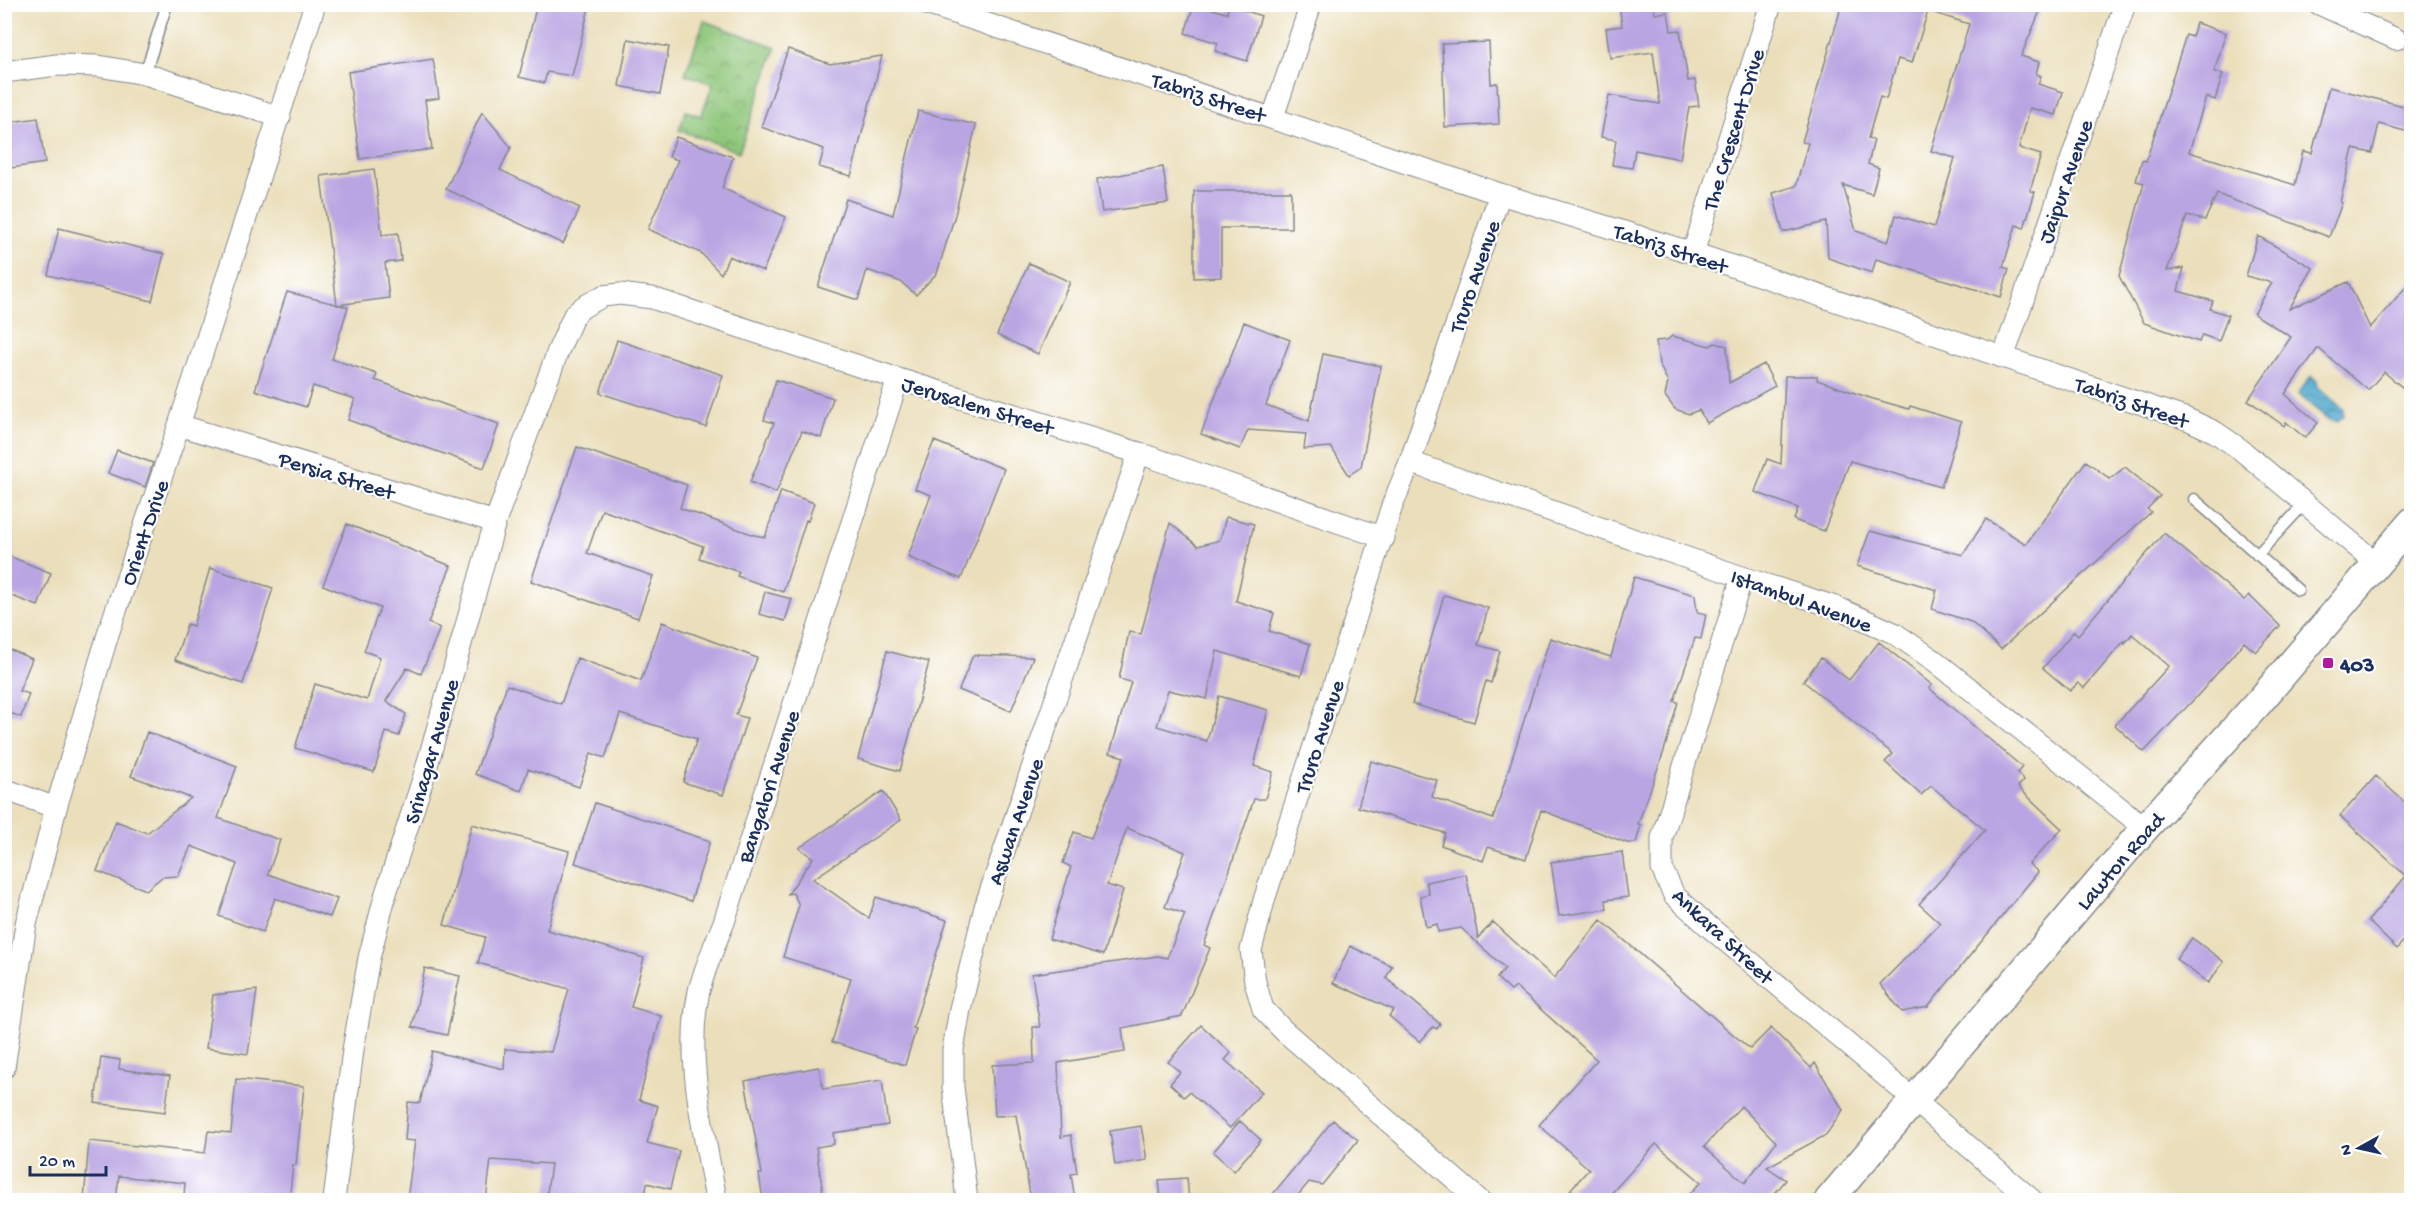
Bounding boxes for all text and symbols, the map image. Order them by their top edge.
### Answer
street label: The Crescent Drive [1698,46,1773,216]
street label: Tabriz Street [1146,69,1270,131]
street label: Jaipur Avenue [2034,116,2101,247]
street label: Truro Avenue [1445,217,1508,339]
street label: Tabriz Street [1608,220,1732,282]
street label: Jerusalem Street [898,372,1058,444]
street label: Tabriz Street [2069,373,2193,437]
street label: Persia Street [274,448,399,508]
street label: Orient Drive [117,477,177,589]
street label: Istambul Avenue [1726,565,1875,641]
place label: 403 [2339,654,2374,680]
marker: 403 [2321,656,2335,670]
street label: Srinagar Avenue [401,676,467,827]
street label: Truro Avenue [1291,677,1352,799]
street label: Bangalori Avenue [734,707,808,868]
street label: Aswan Avenue [984,755,1052,889]
street label: Lawton Road [2072,807,2173,917]
street label: Ankara Street [1665,884,1779,993]
north arrow [2329,1118,2389,1178]
scale bar [30,1139,106,1177]
text: N [2337,1143,2358,1156]
text: 20 m [39,1152,75,1173]

